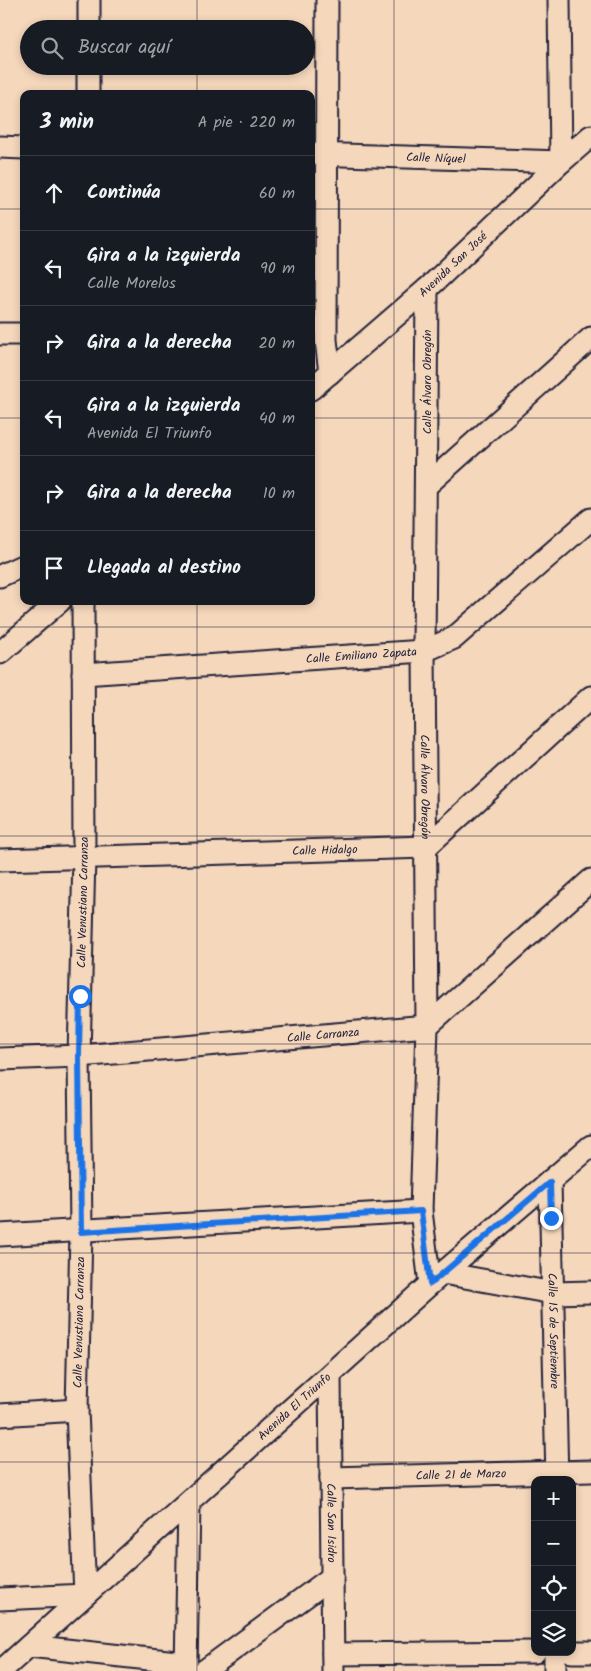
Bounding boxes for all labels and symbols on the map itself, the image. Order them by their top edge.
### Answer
street label: Calle Níquel [406,148,466,169]
street label: Avenida San José [415,227,492,302]
street label: Calle Álvaro Obregón [418,330,437,434]
street label: Calle Emiliano Zapata [305,642,418,669]
street label: Calle Álvaro Obregón [415,735,435,839]
street label: Calle Venustiano Carranza [72,836,94,968]
street label: Calle Hidalgo [292,840,358,861]
route start [69,985,92,1008]
street label: Calle Carranza [286,1023,360,1048]
route end [540,1207,563,1230]
street label: Calle Venustiano Carranza [68,1256,90,1388]
street label: Calle 15 de Septiembre [542,1273,564,1390]
street label: Avenida El Triunfo [253,1368,336,1445]
street label: Calle 21 de Marzo [415,1464,506,1486]
street label: Calle San Isidro [321,1483,341,1563]

